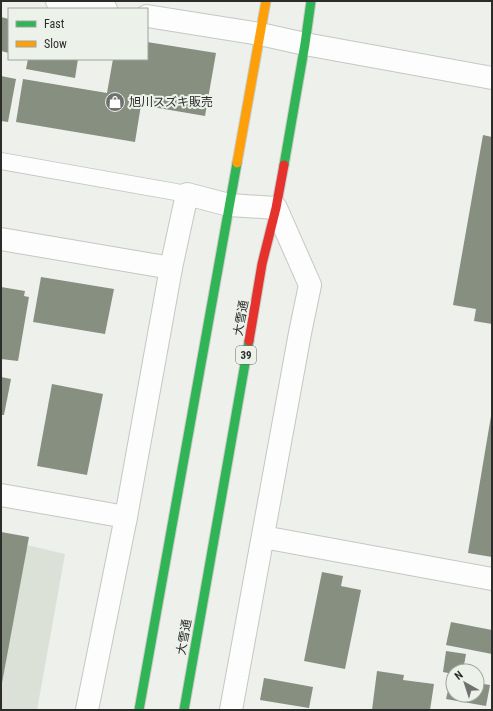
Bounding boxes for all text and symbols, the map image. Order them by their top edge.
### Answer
legend [8,8,148,60]
text: Fast [44,17,65,31]
text: Slow [44,37,67,51]
shop icon: 旭川スズキ販売 [104,91,126,113]
place label: 旭川スズキ販売 [129,95,213,109]
street label: 大雪通 [231,299,251,337]
road number: 39 [236,346,256,364]
street label: 大雪通 [174,618,194,656]
north arrow [445,663,485,703]
text: N [452,668,466,683]

